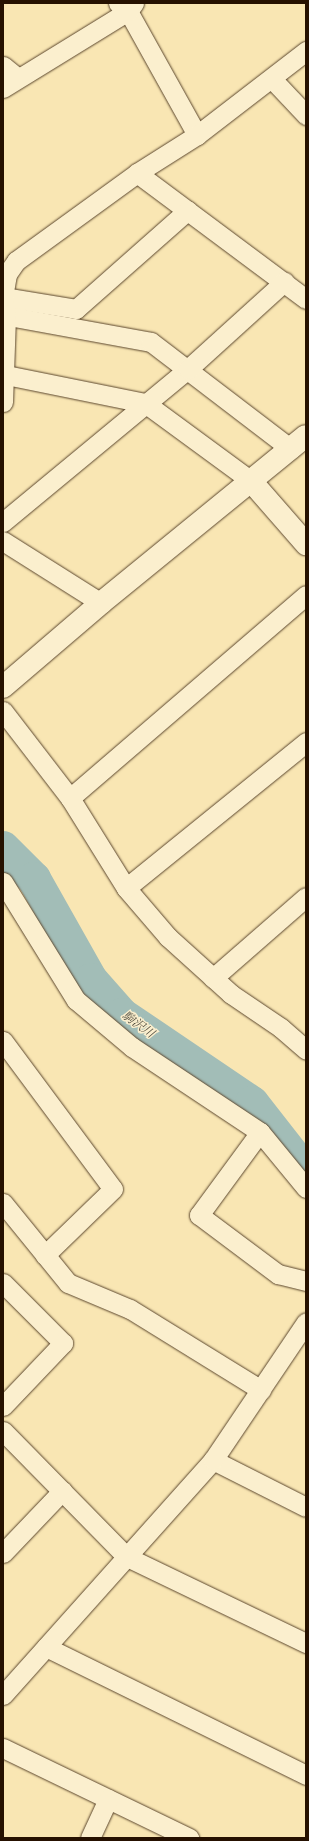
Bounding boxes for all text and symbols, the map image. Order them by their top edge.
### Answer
water label: 駒沢川 [119,1009,157,1041]

